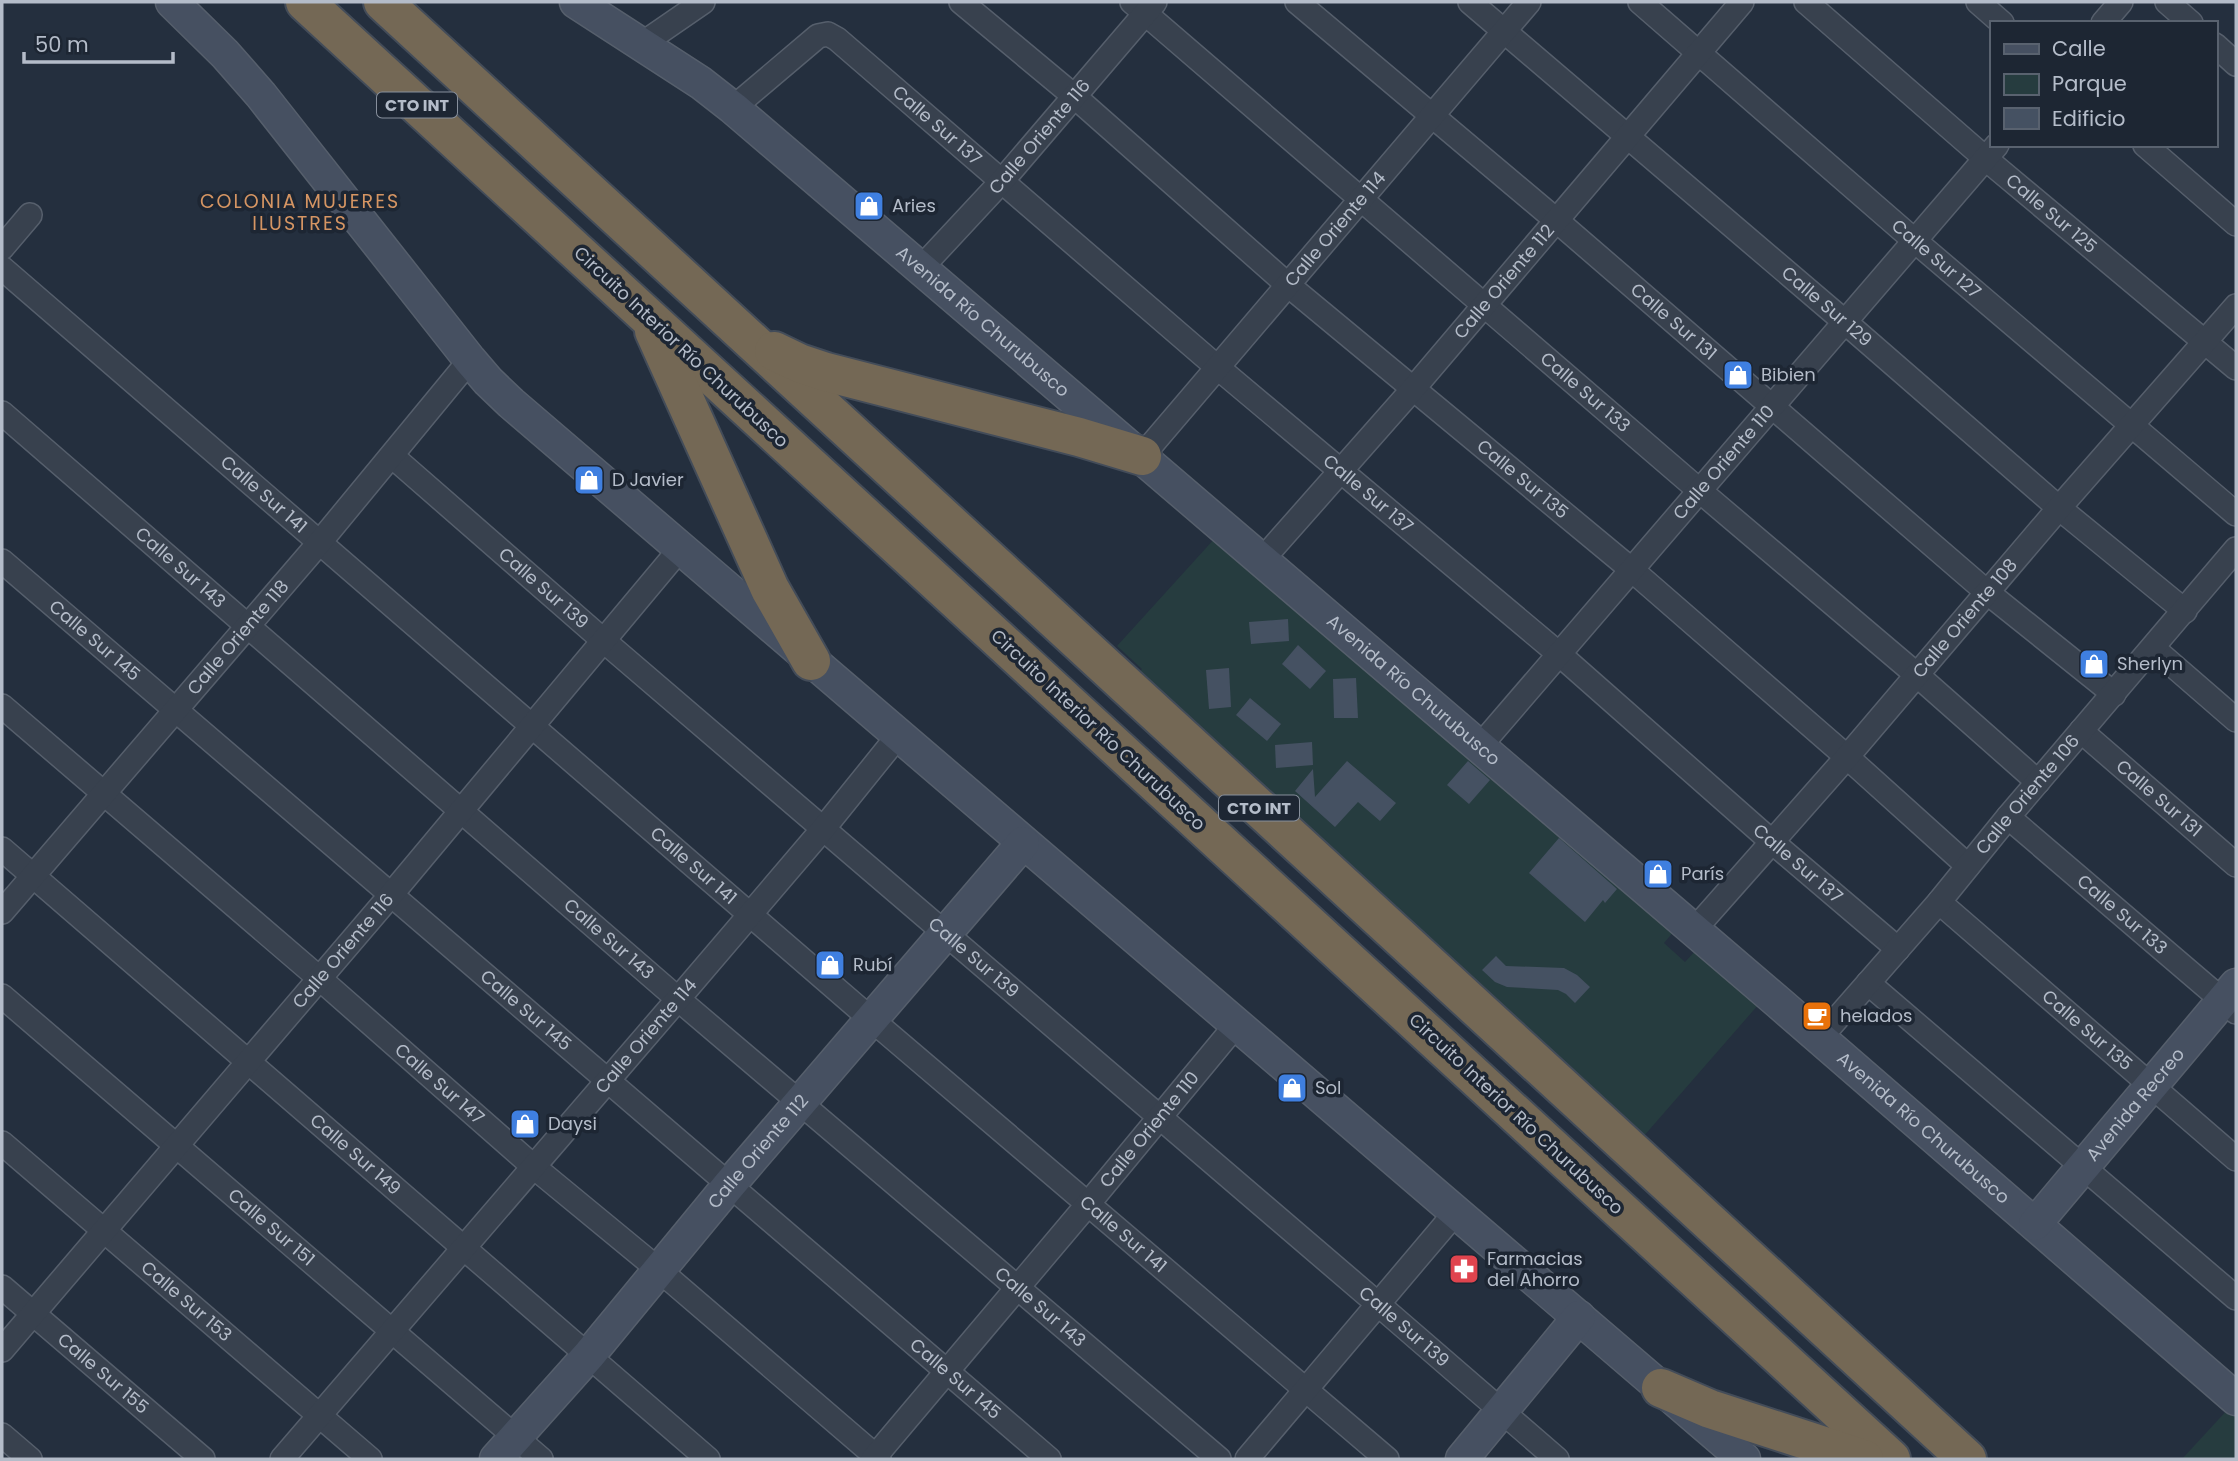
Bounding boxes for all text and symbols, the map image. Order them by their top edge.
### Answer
scale bar [24,21,173,65]
legend [1990,21,2217,147]
text: 50 m [35,30,89,59]
text: Calle [2052,34,2106,63]
text: Parque [2052,69,2127,98]
street label: Calle Oriente 116 [983,73,1096,199]
street label: Calle Sur 137 [887,79,988,171]
road number: CTO INT [377,92,457,118]
text: Edificio [2052,104,2126,133]
street label: Calle Oriente 114 [1279,166,1391,292]
street label: Calle Sur 125 [2001,168,2103,259]
district label: COLONIA MUJERES ILUSTRES [200,188,400,237]
shop icon: Aries [852,189,886,223]
place label: Aries [892,193,936,218]
street label: Calle Sur 127 [1886,213,1987,304]
street label: Calle Oriente 112 [1448,219,1560,344]
street label: Circuito Interior Río Churubusco [569,240,794,453]
street label: Avenida Río Churubusco [891,240,1075,402]
street label: Calle Sur 129 [1776,260,1878,352]
street label: Calle Sur 131 [1625,277,1723,366]
street label: Calle Sur 133 [1535,346,1636,438]
shop icon: Bibien [1721,358,1755,392]
place label: Bibien [1761,362,1816,387]
street label: Calle Oriente 110 [1667,399,1780,525]
street label: Calle Sur 135 [1472,433,1574,524]
street label: Calle Sur 137 [1318,448,1419,539]
street label: Calle Sur 141 [215,449,313,538]
shop icon: D Javier [572,463,606,497]
place label: D Javier [612,467,684,492]
street label: Calle Sur 143 [130,521,231,613]
street label: Calle Sur 139 [493,541,594,634]
street label: Calle Oriente 108 [1907,553,2023,683]
street label: Calle Oriente 118 [181,574,294,700]
street label: Calle Sur 145 [44,594,146,686]
street label: Avenida Río Churubusco [1322,608,1506,771]
street label: Circuito Interior Río Churubusco [986,623,1211,836]
shop icon: Sherlyn [2077,647,2111,681]
place label: Sherlyn [2117,651,2183,676]
street label: Calle Oriente 106 [1969,729,2085,860]
street label: Calle Sur 131 [2111,754,2208,842]
road number: CTO INT [1219,796,1299,820]
street label: Calle Sur 137 [1748,818,1848,909]
street label: Calle Sur 141 [645,821,743,910]
shop icon: París [1641,857,1675,891]
place label: París [1681,861,1724,886]
street label: Calle Sur 133 [2072,868,2173,960]
street label: Calle Oriente 116 [286,888,399,1014]
street label: Calle Sur 143 [558,892,660,985]
street label: Calle Sur 139 [923,911,1025,1003]
shop icon: Rubí [813,948,847,982]
place label: Rubí [853,952,892,977]
street label: Calle Sur 145 [475,964,577,1056]
street label: Calle Oriente 114 [589,973,702,1099]
street label: Calle Sur 135 [2037,984,2138,1076]
cafe icon: helados [1800,999,1834,1033]
place label: helados [1840,1003,1912,1028]
street label: Circuito Interior Río Churubusco [1404,1007,1629,1220]
street label: Calle Sur 147 [390,1037,490,1130]
street label: Avenida Recreo [2080,1042,2190,1166]
street label: Avenida Río Churubusco [1832,1046,2015,1209]
street label: Calle Oriente 110 [1093,1066,1205,1193]
shop icon: Sol [1275,1071,1309,1105]
place label: Sol [1315,1075,1342,1100]
street label: Calle Oriente 112 [702,1089,814,1214]
shop icon: Daysi [508,1107,542,1141]
street label: Calle Sur 149 [305,1108,407,1200]
place label: Daysi [548,1111,597,1136]
street label: Calle Sur 151 [223,1182,321,1271]
street label: Calle Sur 141 [1075,1189,1172,1278]
place label: Farmacias del Ahorro [1487,1246,1583,1292]
pharmacy icon: Farmacias del Ahorro [1447,1252,1481,1286]
street label: Calle Sur 153 [136,1255,237,1347]
street label: Calle Sur 143 [990,1261,1091,1352]
street label: Calle Sur 139 [1354,1280,1455,1372]
street label: Calle Sur 155 [52,1327,154,1419]
street label: Calle Sur 145 [905,1332,1007,1425]

